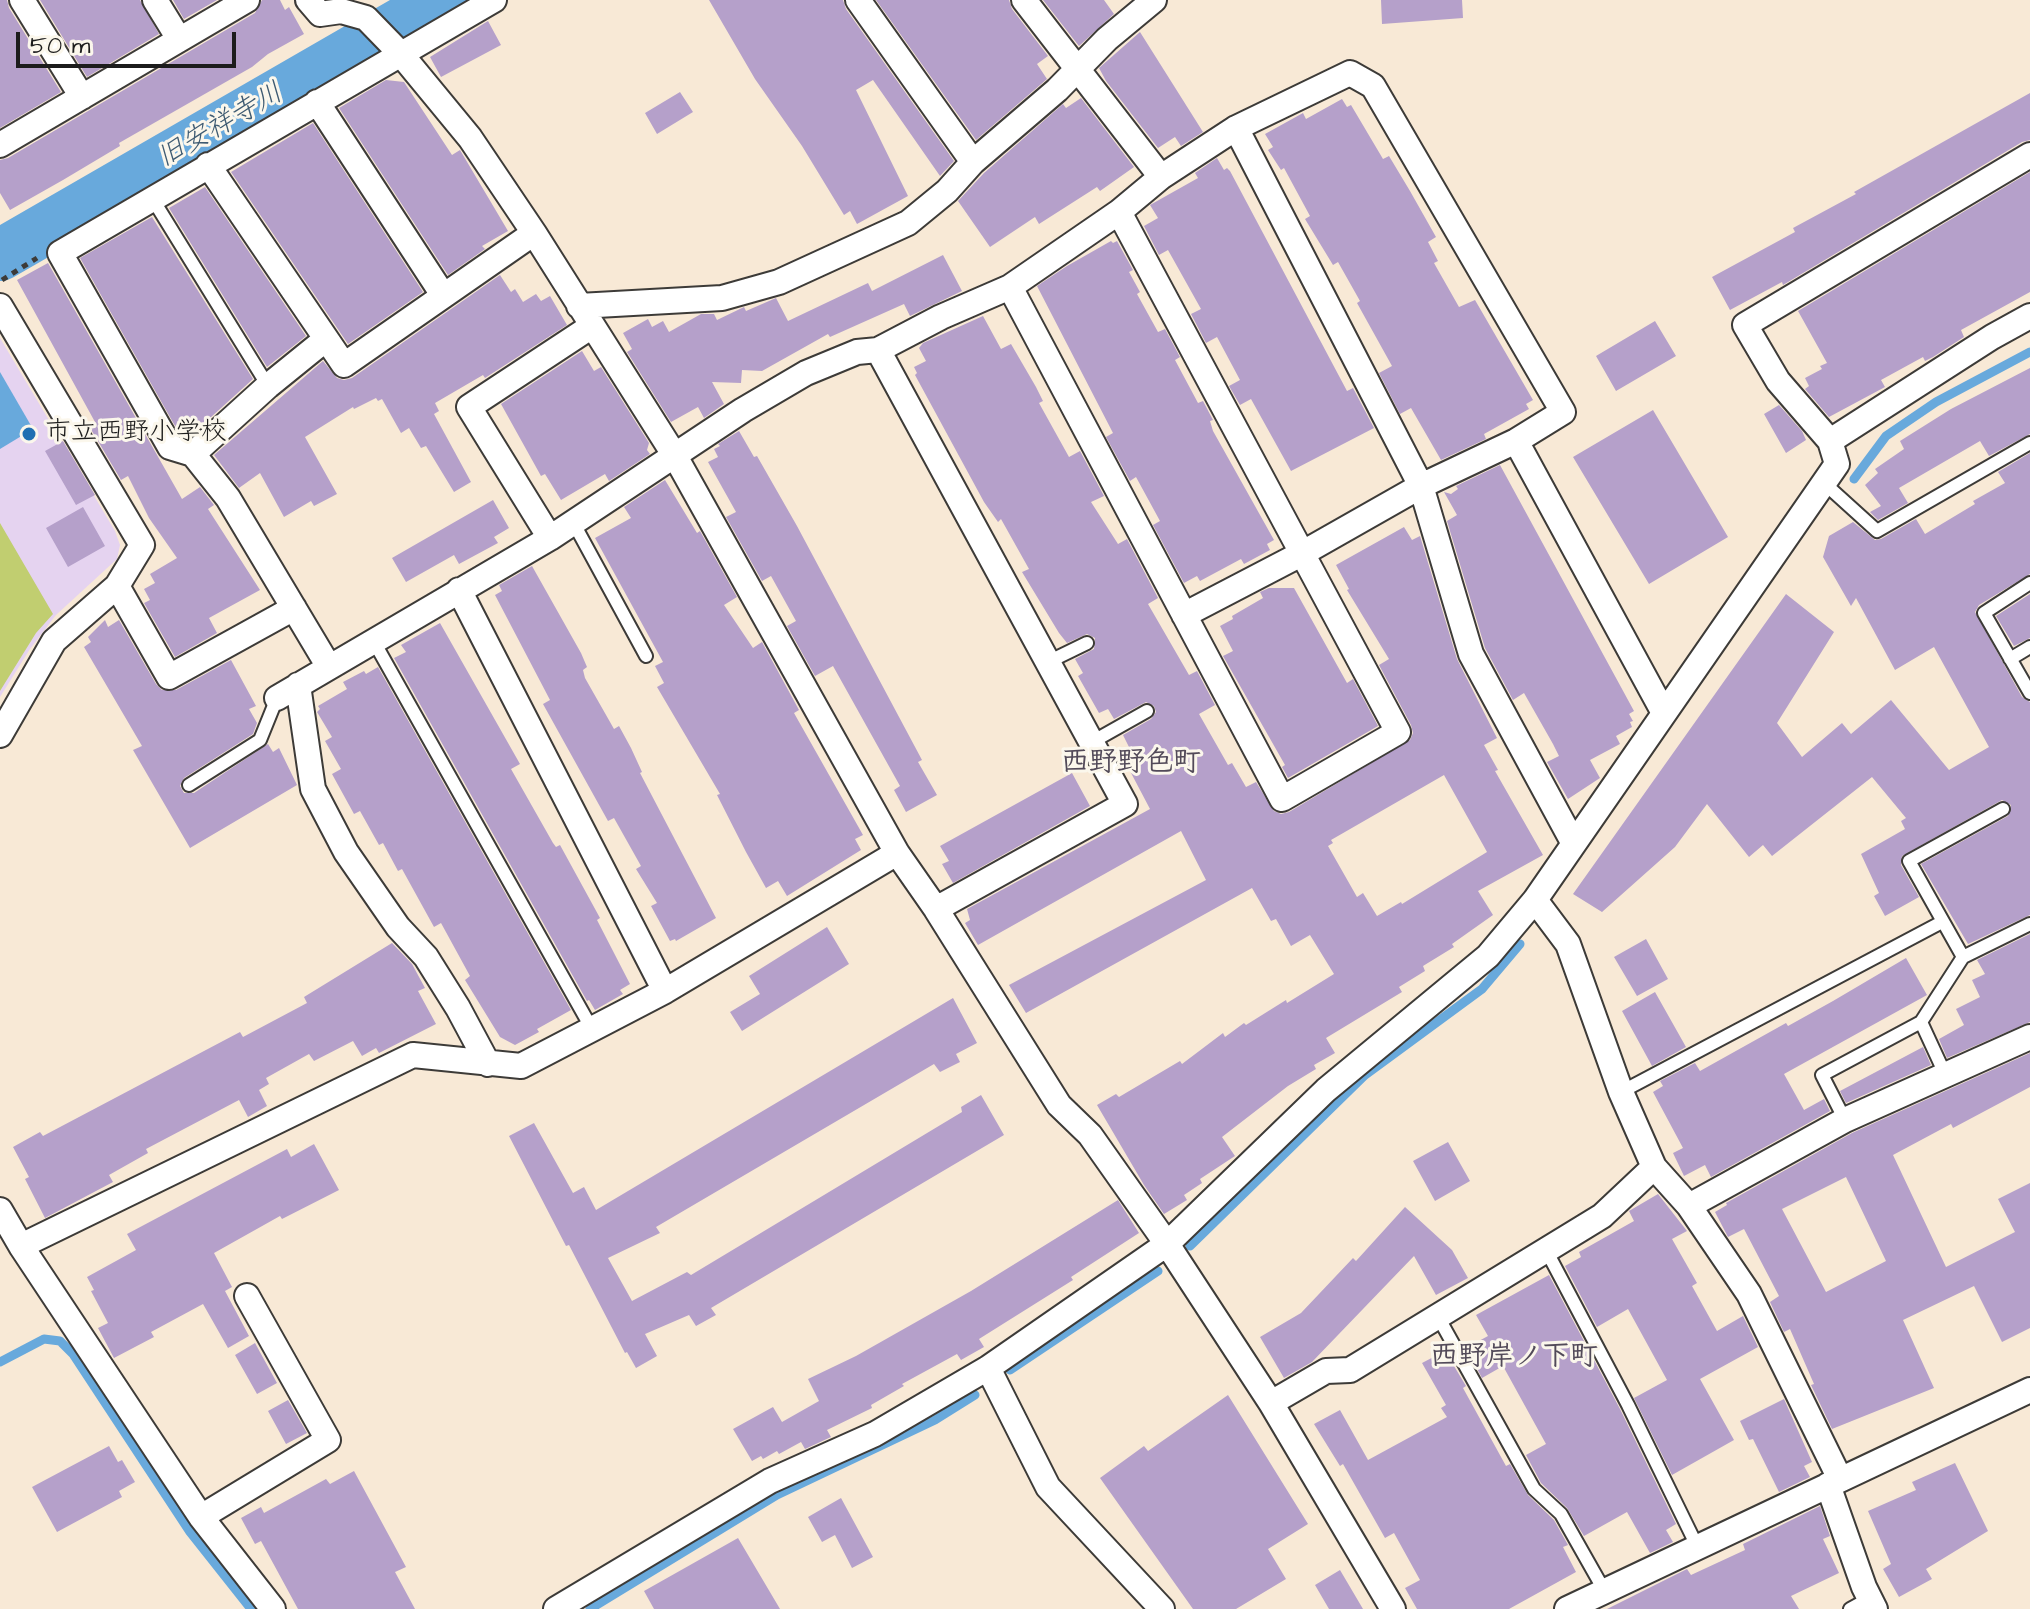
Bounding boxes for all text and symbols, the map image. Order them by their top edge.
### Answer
scale bar [20,16,240,66]
text: 50 m [30,29,90,63]
water label: 旧安祥寺川 [152,77,290,177]
place label: 市立西野小学校 [45,418,227,450]
marker: 市立西野小学校 [20,425,38,443]
district label: 西野野色町 [1061,747,1201,781]
district label: 西野岸ノ下町 [1430,1341,1598,1375]

